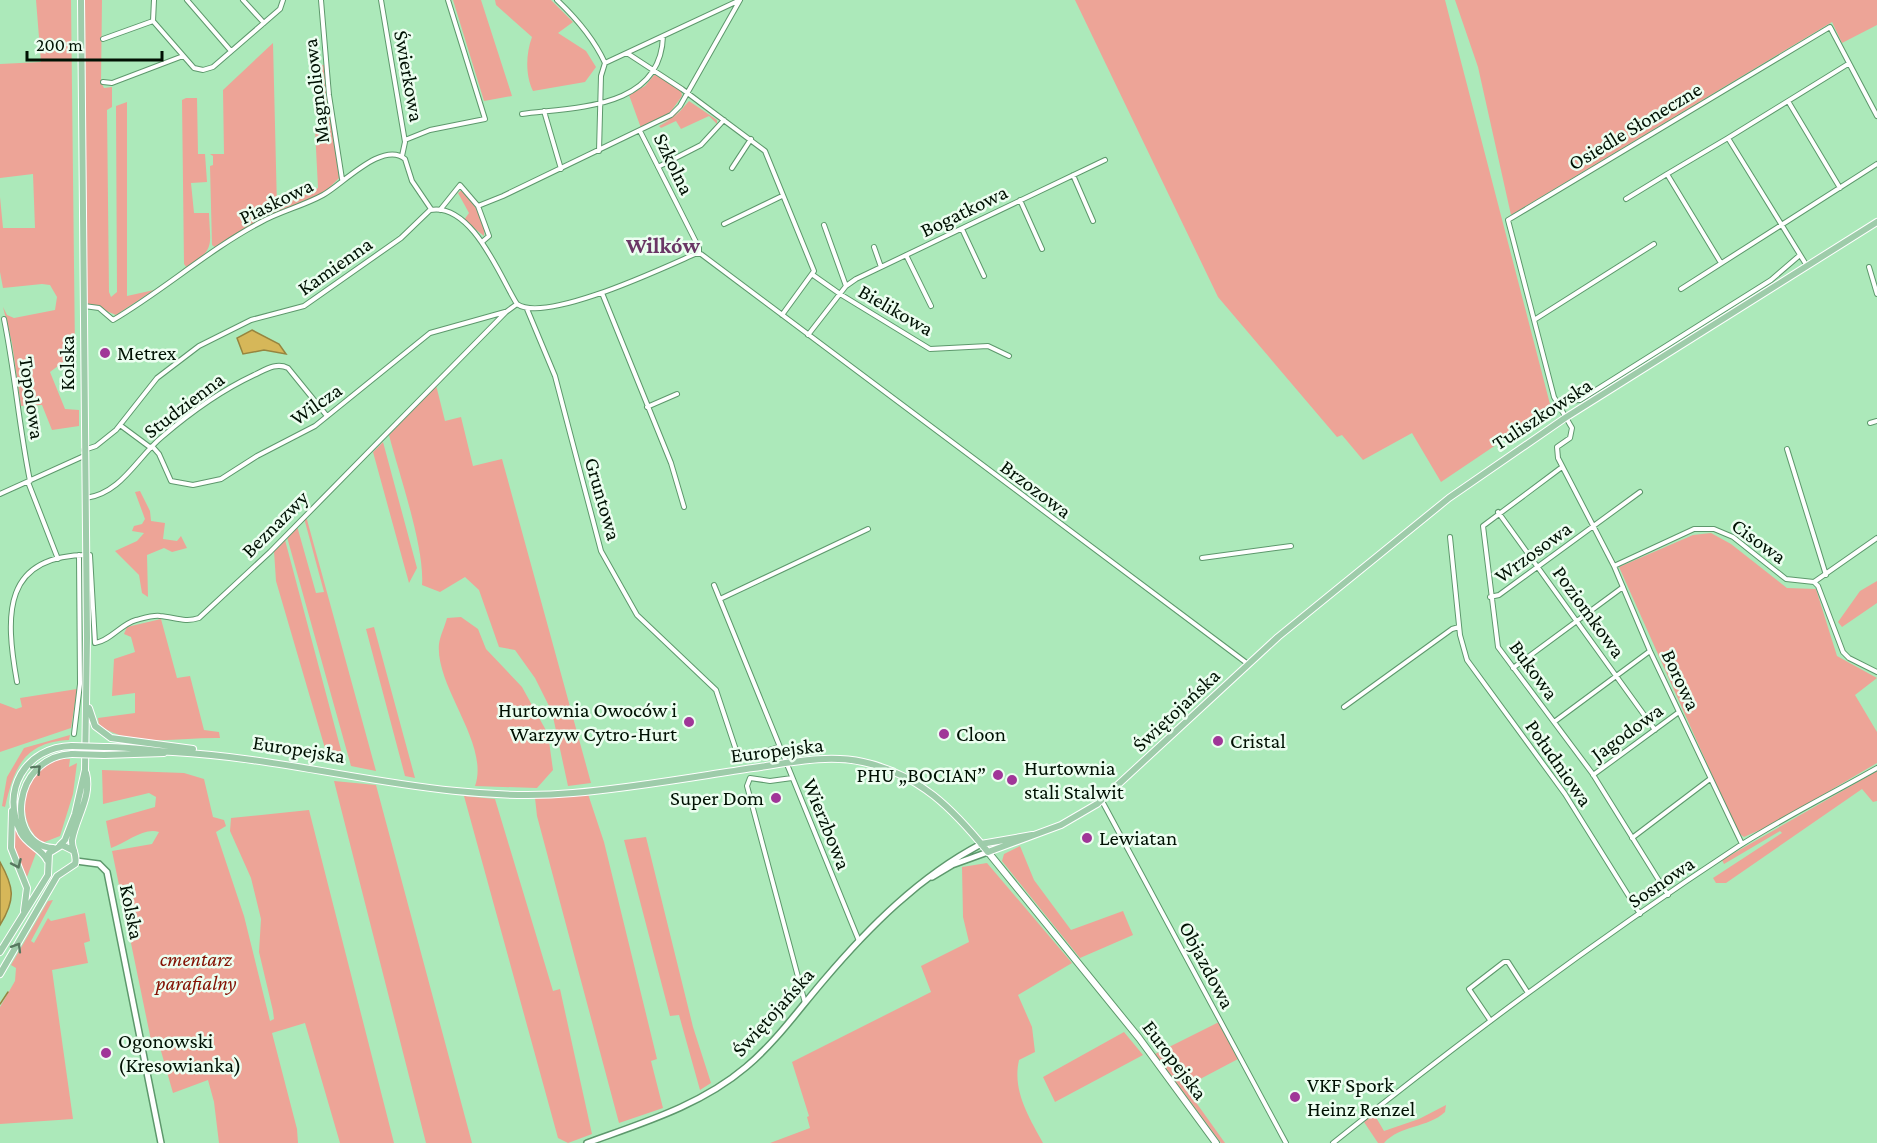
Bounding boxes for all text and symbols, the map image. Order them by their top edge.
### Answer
scale bar [27,24,162,62]
street label: Świerkowa [389,28,429,124]
text: 200 m [36,35,83,55]
street label: Magnoliowa [298,37,334,145]
street label: Osiedle Słoneczne [1564,77,1706,175]
street label: Szkolna [649,129,699,199]
street label: Piaskowa [235,173,317,229]
street label: Bogatkowa [917,180,1012,242]
street label: Kamienna [293,232,377,300]
district label: Wilków [625,233,700,258]
street label: Bielikowa [854,279,938,341]
street label: Kolska [55,335,79,391]
place label: Metrex [117,341,177,365]
marker: Metrex [98,346,112,360]
street label: Topolowa [14,355,50,441]
street label: Studzienna [139,367,229,443]
street label: Tuliszkowska [1488,373,1597,455]
street label: Wilcza [286,378,347,430]
street label: Gruntowa [580,455,626,544]
street label: Brzozowa [996,455,1076,524]
street label: Beznazwy [237,485,314,562]
street label: Cisowa [1727,513,1791,569]
street label: Wrzosowa [1490,516,1576,588]
street label: Poziomkowa [1548,561,1630,663]
street label: Bukowa [1504,635,1564,705]
street label: Borowa [1657,646,1706,714]
street label: Świętojańska [1127,663,1225,757]
place label: Hurtownia Owoców i Warzyw Cytro-Hurt [498,698,678,746]
street label: Jagodowa [1585,698,1668,767]
marker: Hurtownia Owoców i Warzyw Cytro-Hurt [682,715,696,729]
street label: Południowa [1520,715,1598,811]
place label: Cloon [956,722,1006,746]
marker: Cloon [937,727,951,741]
place label: Cristal [1230,729,1286,753]
street label: Europejska [251,730,347,768]
street label: Europejska [729,732,825,768]
marker: Cristal [1211,734,1225,748]
place label: Hurtownia stali Stalwit [1024,756,1125,804]
place label: PHU „BOCIAN” [857,763,986,787]
one-way arrow [30,765,41,776]
marker: PHU „BOCIAN” [991,768,1005,782]
marker: Hurtownia stali Stalwit [1005,773,1019,787]
street label: Wierzbowa [798,775,856,873]
place label: Super Dom [670,786,764,810]
marker: Super Dom [769,791,783,805]
place label: Lewiatan [1099,826,1177,850]
marker: Lewiatan [1080,831,1094,845]
street label: Sosnowa [1623,851,1699,913]
one-way arrow [10,857,22,868]
street label: Kolska [115,882,149,942]
street label: Objazdowa [1174,917,1240,1013]
one-way arrow [9,943,21,953]
park label: cmentarz parafialny [153,947,237,995]
street label: Świętojańska [727,962,819,1061]
street label: Europejska [1137,1016,1213,1105]
place label: Ogonowski (Kresowianka) [118,1029,241,1077]
marker: Ogonowski (Kresowianka) [99,1046,113,1060]
place label: VKF Spork Heinz Renzel [1307,1073,1415,1121]
marker: VKF Spork Heinz Renzel [1288,1090,1302,1104]

